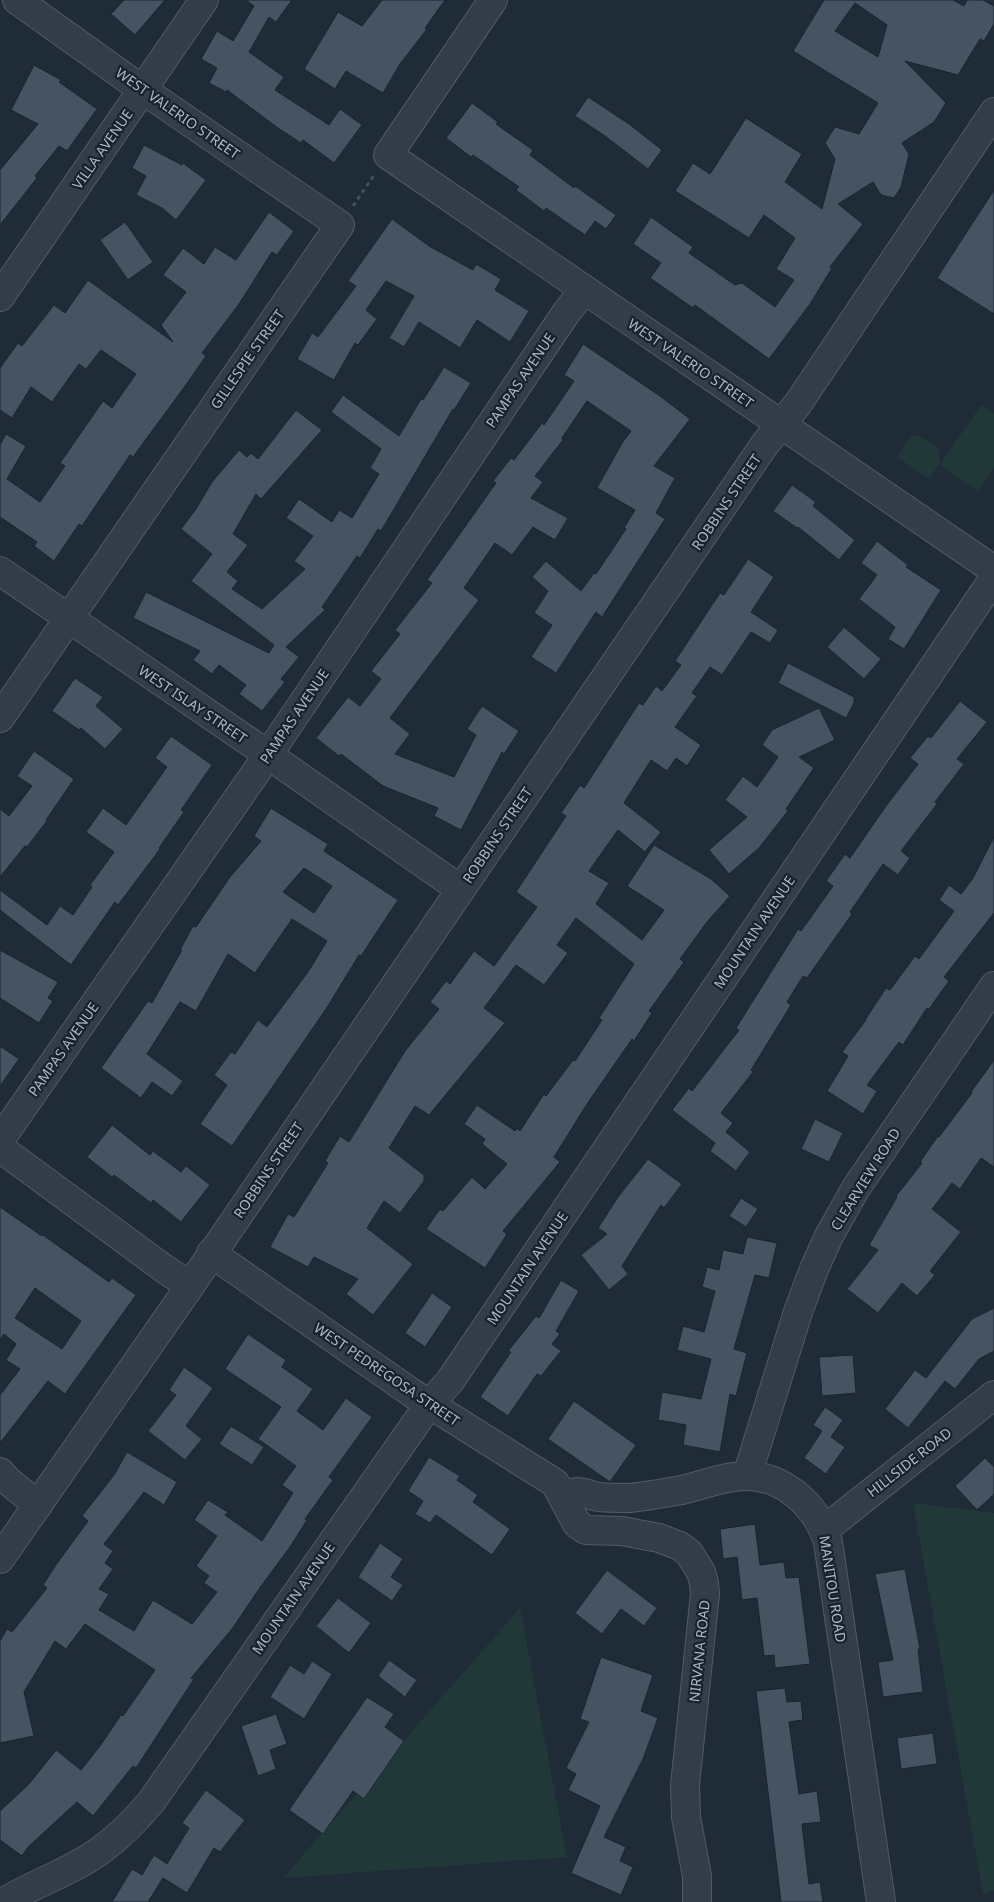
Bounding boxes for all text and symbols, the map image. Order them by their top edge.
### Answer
street label: WEST VALERIO STREET [112,63,244,163]
street label: VILLA AVENUE [67,105,137,193]
street label: GILLESPIE STREET [206,305,289,412]
street label: WEST VALERIO STREET [625,314,758,412]
street label: PAMPAS AVENUE [481,329,559,431]
street label: ROBBINS STREET [687,450,765,554]
street label: WEST ISLAY STREET [135,661,251,747]
street label: PAMPAS AVENUE [255,665,333,767]
street label: ROBBINS STREET [458,783,536,887]
street label: MOUNTAIN AVENUE [709,872,799,992]
street label: PAMPAS AVENUE [23,998,103,1100]
street label: ROBBINS STREET [229,1118,307,1222]
street label: CLEARVIEW ROAD [826,1124,904,1234]
street label: MOUNTAIN AVENUE [482,1208,572,1328]
street label: WEST PEDREGOSA STREET [310,1318,464,1430]
street label: HILLSIDE ROAD [863,1423,955,1501]
street label: MANITOU ROAD [815,1534,851,1644]
street label: MOUNTAIN AVENUE [247,1538,339,1658]
street label: NIRVANA ROAD [684,1599,714,1703]

